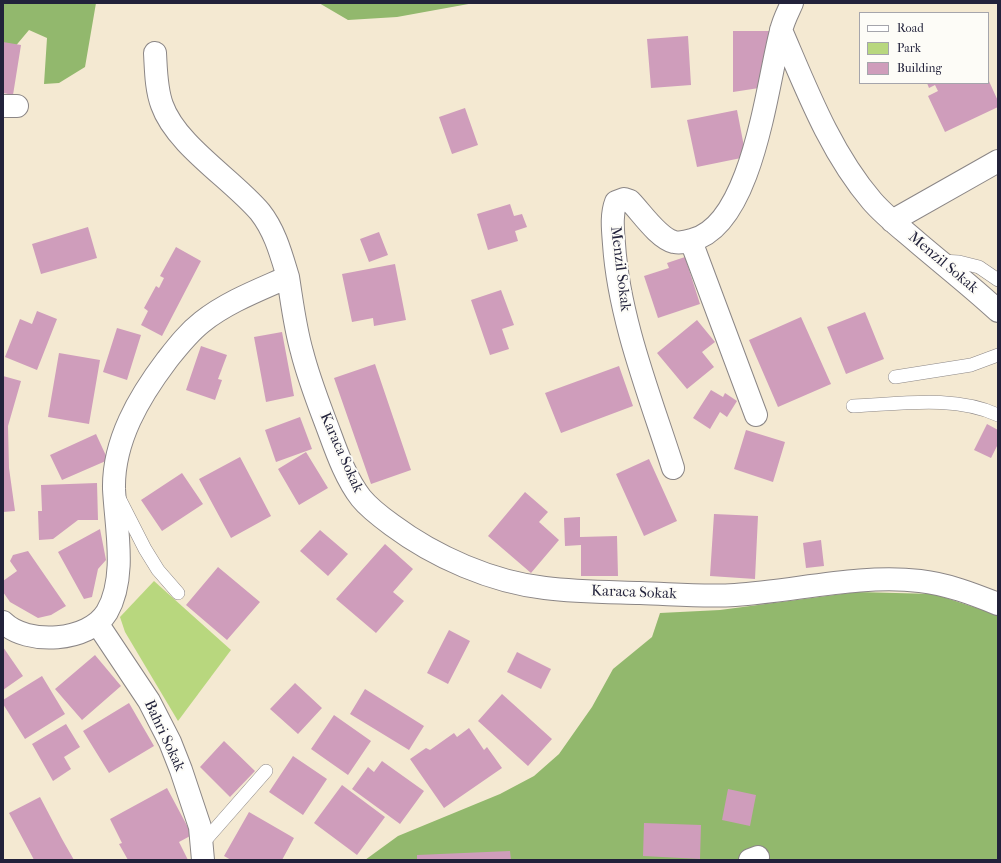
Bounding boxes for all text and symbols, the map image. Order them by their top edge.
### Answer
legend [859,12,989,84]
text: Road [897,21,924,35]
text: Park [897,41,921,55]
text: Building [897,61,942,75]
street label: Menzil Sokak [606,225,634,313]
street label: Menzil Sokak [904,229,982,297]
street label: Karaca Sokak [315,410,367,496]
street label: Karaca Sokak [591,583,677,603]
street label: Bahri Sokak [140,697,188,775]

